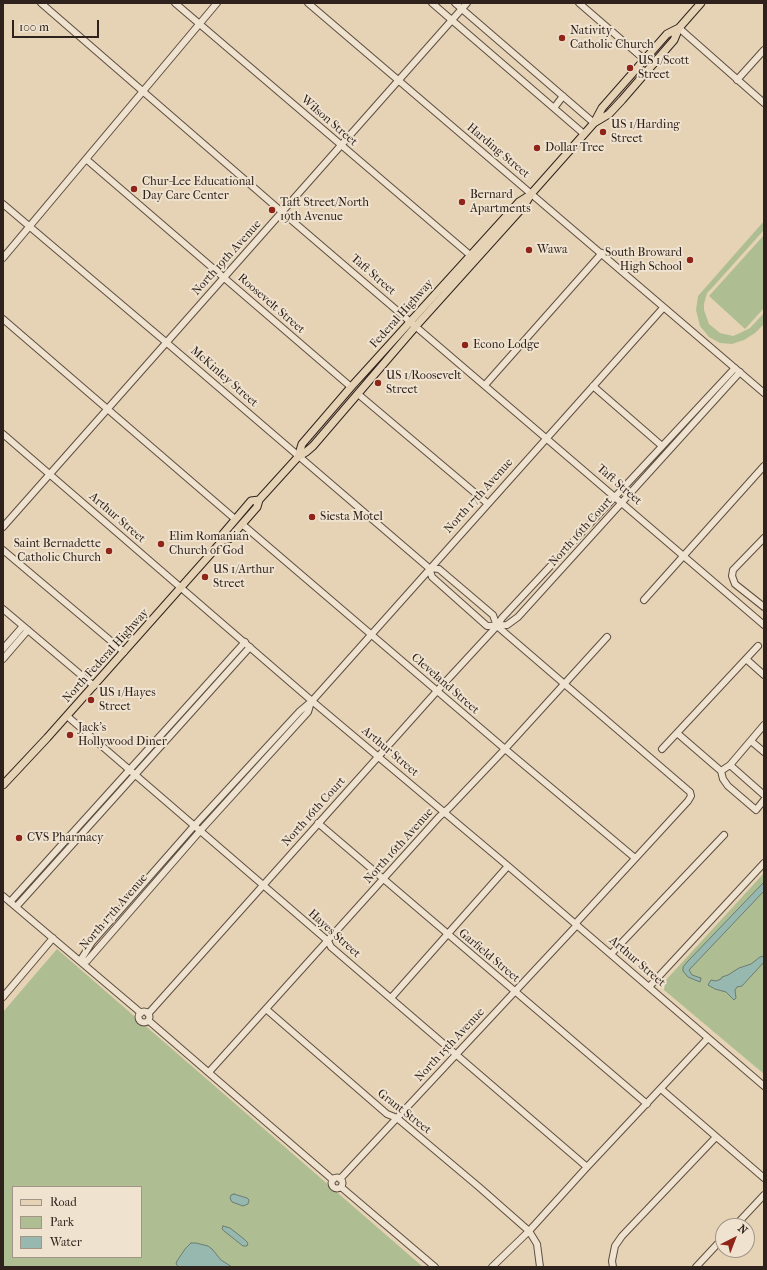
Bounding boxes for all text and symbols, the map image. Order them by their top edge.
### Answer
scale bar [14,12,101,38]
text: 100 m [19,20,49,34]
place label: Nativity Catholic Church [570,24,654,52]
marker: Nativity Catholic Church [557,33,567,43]
place label: US 1/Scott Street [638,54,689,82]
marker: US 1/Scott Street [625,63,635,73]
street label: Wilson Street [298,93,360,149]
place label: US 1/Harding Street [611,118,680,146]
street label: Harding Street [464,121,532,181]
marker: US 1/Harding Street [598,127,608,137]
place label: Dollar Tree [545,141,604,155]
marker: Dollar Tree [532,143,542,153]
place label: Chur-Lee Educational Day Care Center [142,175,254,203]
marker: Chur-Lee Educational Day Care Center [129,184,139,194]
place label: Bernard Apartments [470,188,531,216]
place label: Taft Street/North 19th Avenue [280,196,369,224]
marker: Bernard Apartments [457,197,467,207]
marker: Taft Street/North 19th Avenue [267,205,277,215]
street label: North 19th Avenue [189,217,265,299]
place label: Wawa [537,243,568,257]
marker: Wawa [524,245,534,255]
place label: South Broward High School [605,246,682,274]
street label: Taft Street [347,251,399,299]
marker: South Broward High School [685,255,695,265]
street label: Roosevelt Street [234,271,308,337]
street label: Federal Highway [367,277,437,351]
place label: Econo Lodge [473,338,539,352]
marker: Econo Lodge [460,340,470,350]
street label: McKinley Street [187,344,261,410]
place label: US 1/Roosevelt Street [386,369,461,397]
marker: US 1/Roosevelt Street [373,378,383,388]
street label: North 17th Avenue [442,455,516,537]
street label: Taft Street [593,461,645,509]
street label: Arthur Street [86,490,148,546]
street label: North 16th Court [546,494,616,570]
place label: Siesta Motel [320,510,383,524]
marker: Siesta Motel [307,512,317,522]
place label: Elim Romanian Church of God [169,530,249,558]
place label: Saint Bernadette Catholic Church [14,537,101,565]
marker: Elim Romanian Church of God [156,539,166,549]
marker: Saint Bernadette Catholic Church [104,546,114,556]
place label: US 1/Arthur Street [213,563,274,591]
marker: US 1/Arthur Street [200,572,210,582]
street label: North Federal Highway [60,606,152,706]
street label: Cleveland Street [408,651,482,717]
place label: US 1/Hayes Street [99,686,156,714]
marker: US 1/Hayes Street [86,695,96,705]
place label: Jack's Hollywood Diner [78,721,167,749]
street label: Arthur Street [359,724,421,780]
marker: Jack's Hollywood Diner [65,730,75,740]
street label: North 16th Court [279,774,349,850]
street label: North 16th Avenue [361,805,437,887]
place label: CVS Pharmacy [27,831,103,845]
marker: CVS Pharmacy [14,833,24,843]
street label: North 17th Avenue [77,871,151,953]
street label: Hayes Street [305,907,363,961]
street label: Garfield Street [455,926,523,986]
street label: Arthur Street [606,934,668,990]
street label: North 15th Avenue [412,1005,488,1085]
street label: Grant Street [374,1086,434,1138]
legend [12,1186,142,1258]
text: Road [50,1195,77,1209]
text: Park [50,1215,74,1229]
north arrow [715,1218,755,1258]
text: N [735,1222,750,1237]
text: Water [50,1235,82,1249]

